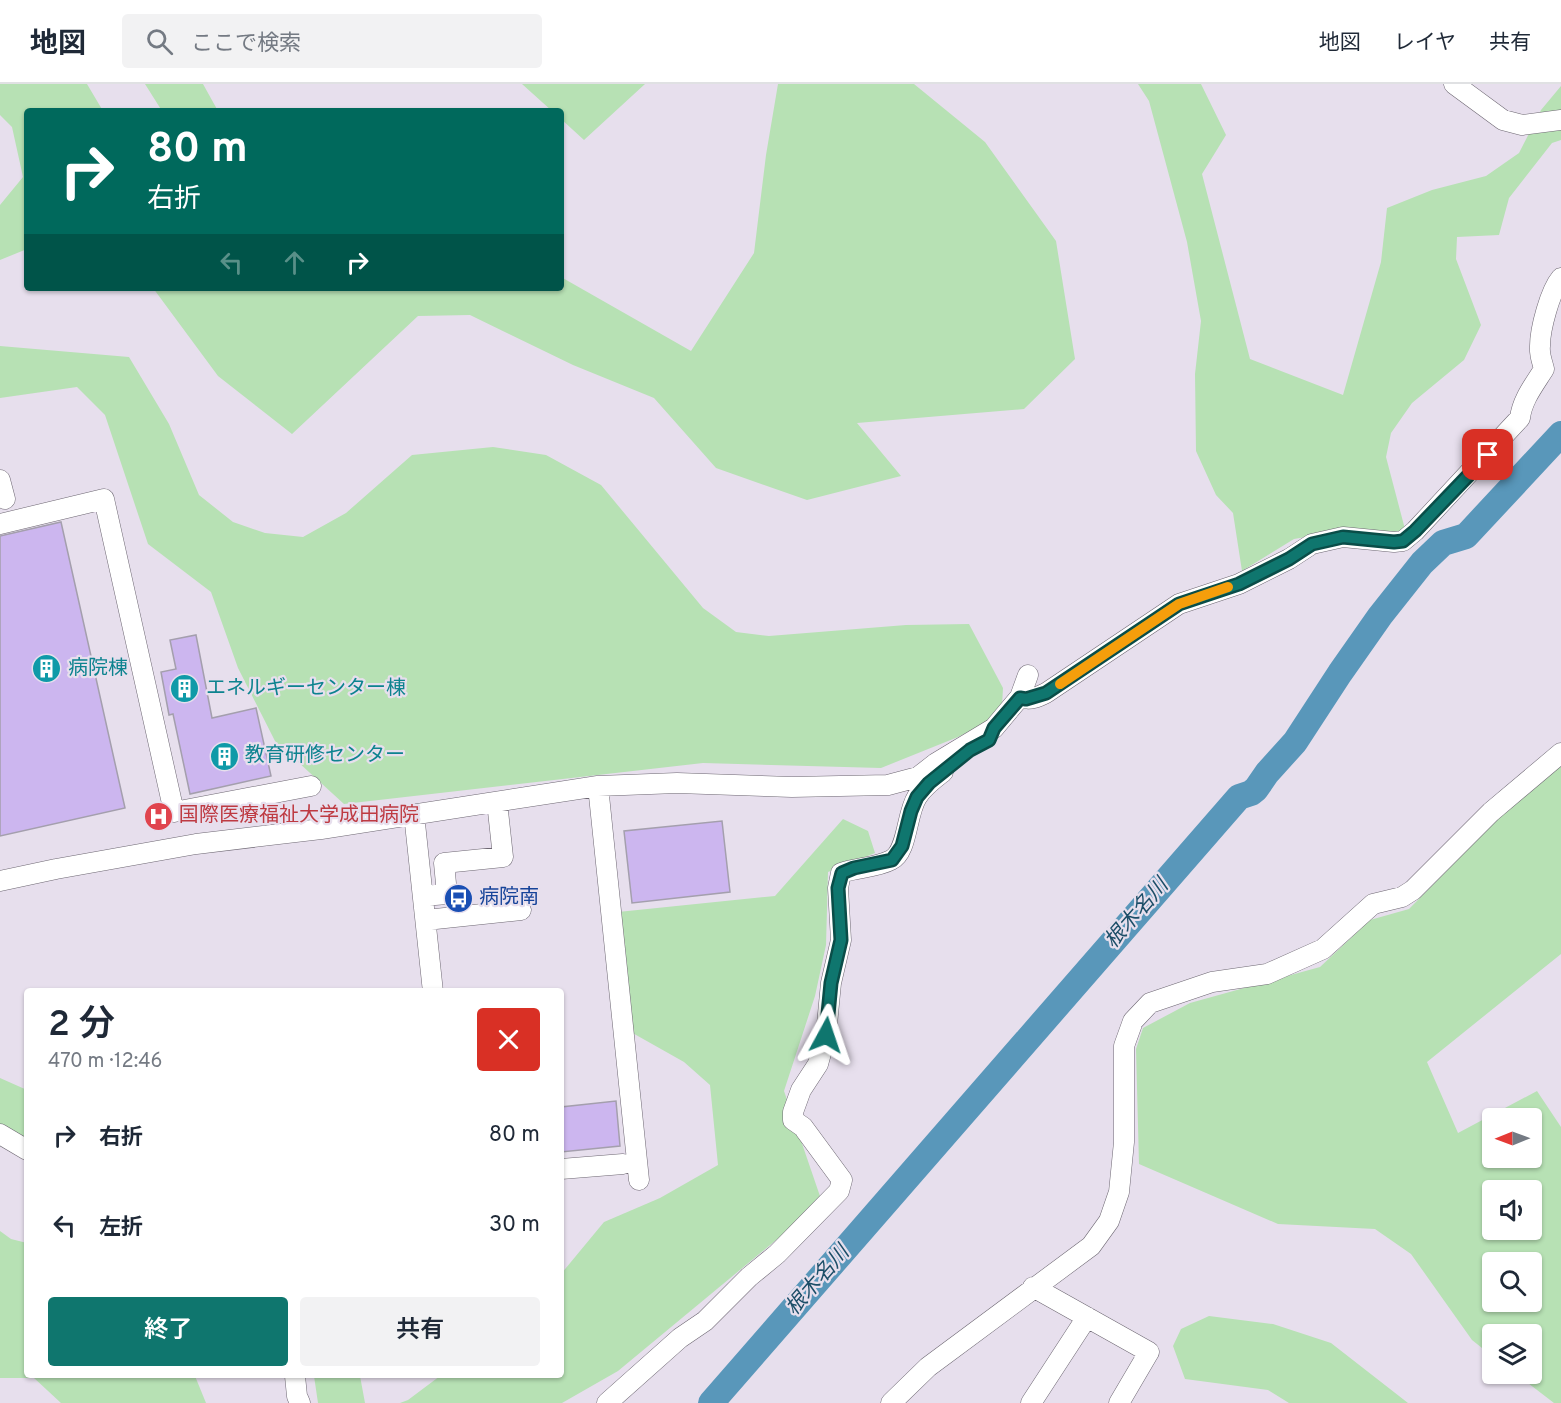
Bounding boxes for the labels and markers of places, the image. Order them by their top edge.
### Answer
pin [1462,429,1513,480]
building icon: 病院棟 [31,653,63,685]
place label: 病院棟 [68,656,128,682]
building icon: エネルギーセンター棟 [169,673,201,705]
place label: エネルギーセンター棟 [206,676,406,702]
building icon: 教育研修センター [208,740,240,772]
place label: 教育研修センター [245,743,405,769]
hospital icon: 国際医療福祉大学成田病院 [142,800,174,832]
place label: 国際医療福祉大学成田病院 [179,803,419,829]
bus stop icon: 病院南 [442,882,474,914]
place label: 病院南 [479,885,539,911]

